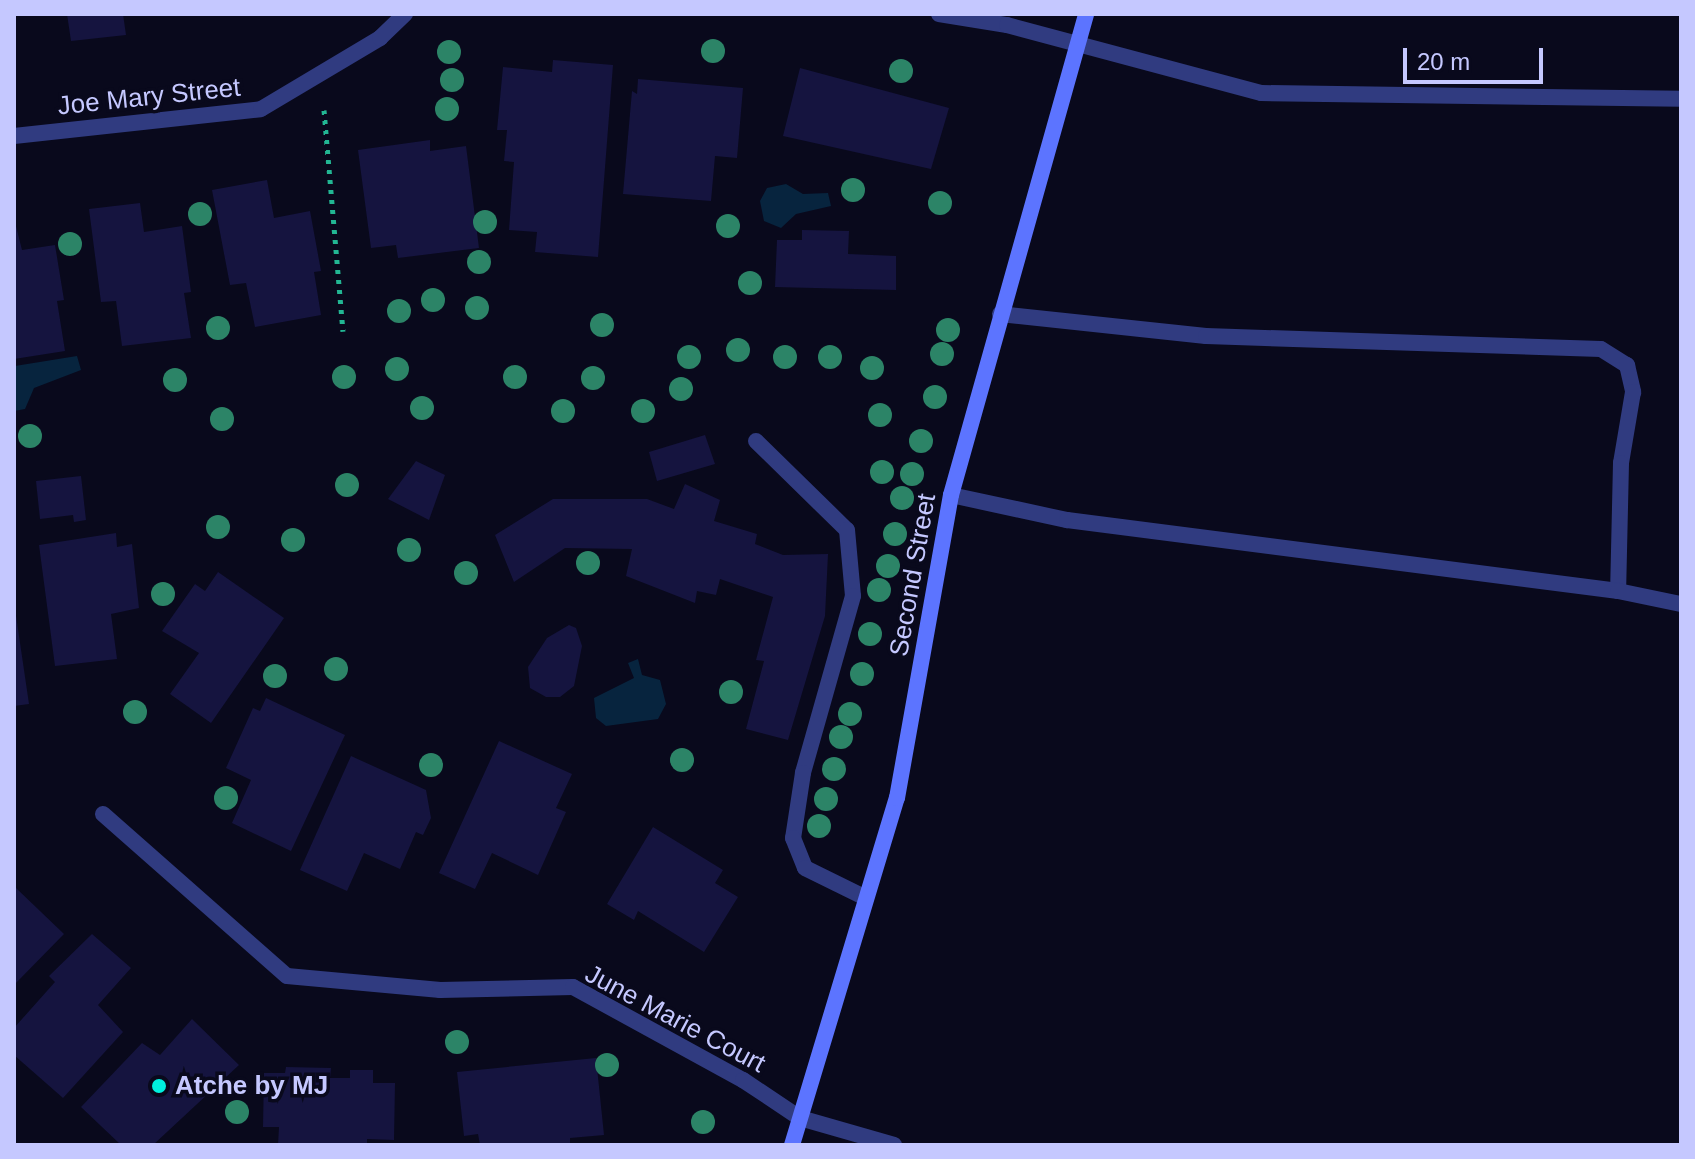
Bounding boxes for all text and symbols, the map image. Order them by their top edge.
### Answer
scale bar [1407,32,1547,82]
text: 20 m [1417,48,1470,75]
street label: Joe Mary Street [56,72,242,122]
street label: Second Street [883,491,943,659]
street label: June Marie Court [580,958,770,1080]
place label: Atche by MJ [175,1070,328,1102]
marker: Atche by MJ [150,1077,168,1095]

